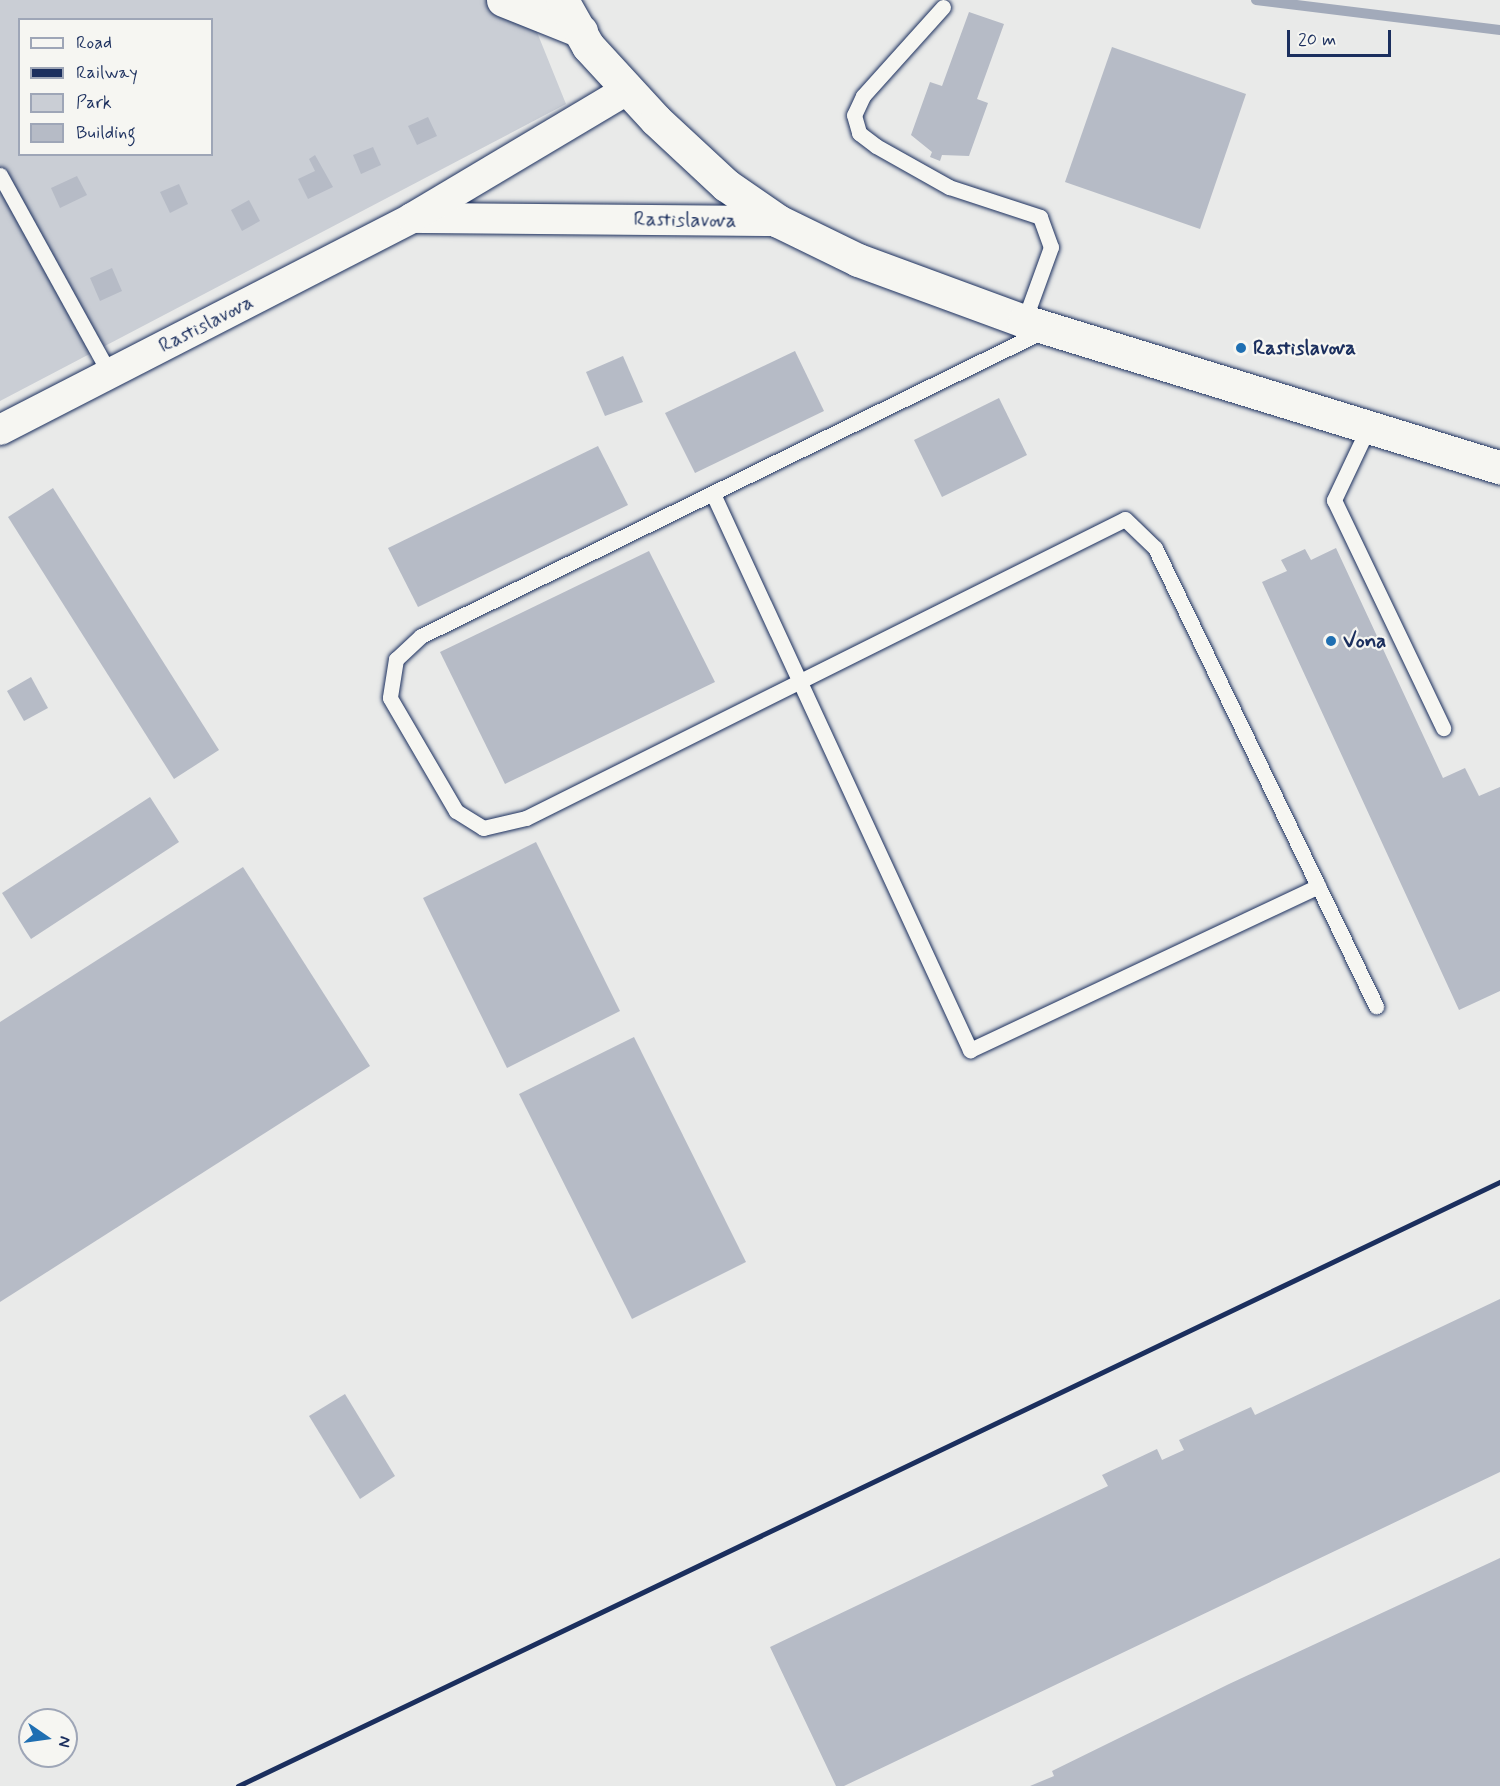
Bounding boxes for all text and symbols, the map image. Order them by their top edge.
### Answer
legend [18,18,213,156]
scale bar [1290,18,1394,56]
text: 20 m [1298,28,1336,52]
text: Road [76,31,112,55]
text: Railway [76,61,138,85]
text: Park [76,91,112,115]
text: Building [76,121,136,145]
street label: Rastislavova [633,207,737,233]
street label: Rastislavova [154,289,258,359]
place label: Rastislavova [1253,335,1356,361]
marker: Rastislavova [1234,341,1248,355]
place label: Vona [1343,628,1386,654]
marker: Vona [1324,634,1338,648]
north arrow [18,1708,78,1768]
text: N [53,1734,76,1749]

